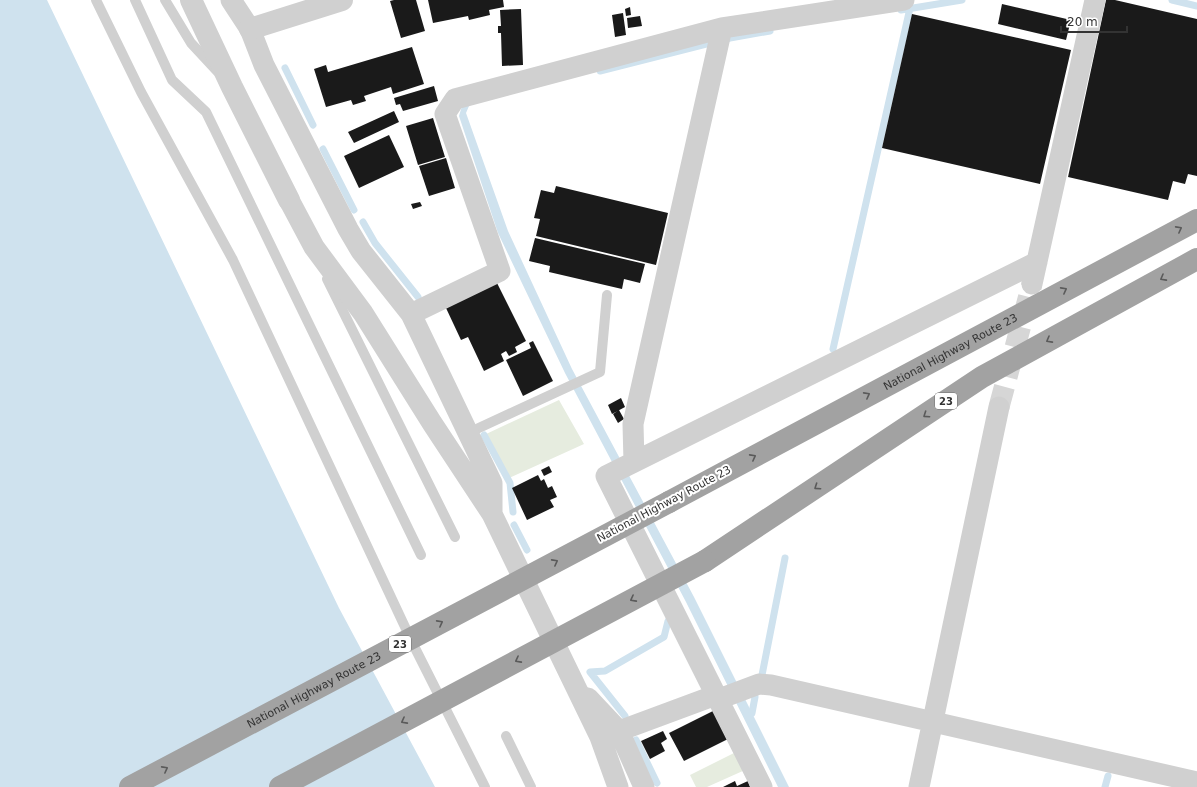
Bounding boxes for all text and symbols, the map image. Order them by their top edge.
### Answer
scale bar [1061,8,1127,34]
text: 20 m [1067,15,1098,29]
one-way arrow [1175,226,1182,234]
one-way arrow [1160,273,1167,280]
one-way arrow [1060,287,1068,295]
street label: National Highway Route 23 [881,311,1020,393]
one-way arrow [1046,336,1053,343]
one-way arrow [863,393,870,400]
road number: 23 [935,393,957,409]
one-way arrow [923,410,930,417]
one-way arrow [748,454,756,461]
street label: National Highway Route 23 [595,463,733,545]
one-way arrow [815,482,822,489]
one-way arrow [551,559,558,566]
one-way arrow [630,595,637,602]
one-way arrow [436,620,444,627]
road number: 23 [389,636,411,652]
street label: National Highway Route 23 [245,649,383,731]
one-way arrow [515,656,523,663]
one-way arrow [400,717,408,724]
one-way arrow [161,766,168,773]

